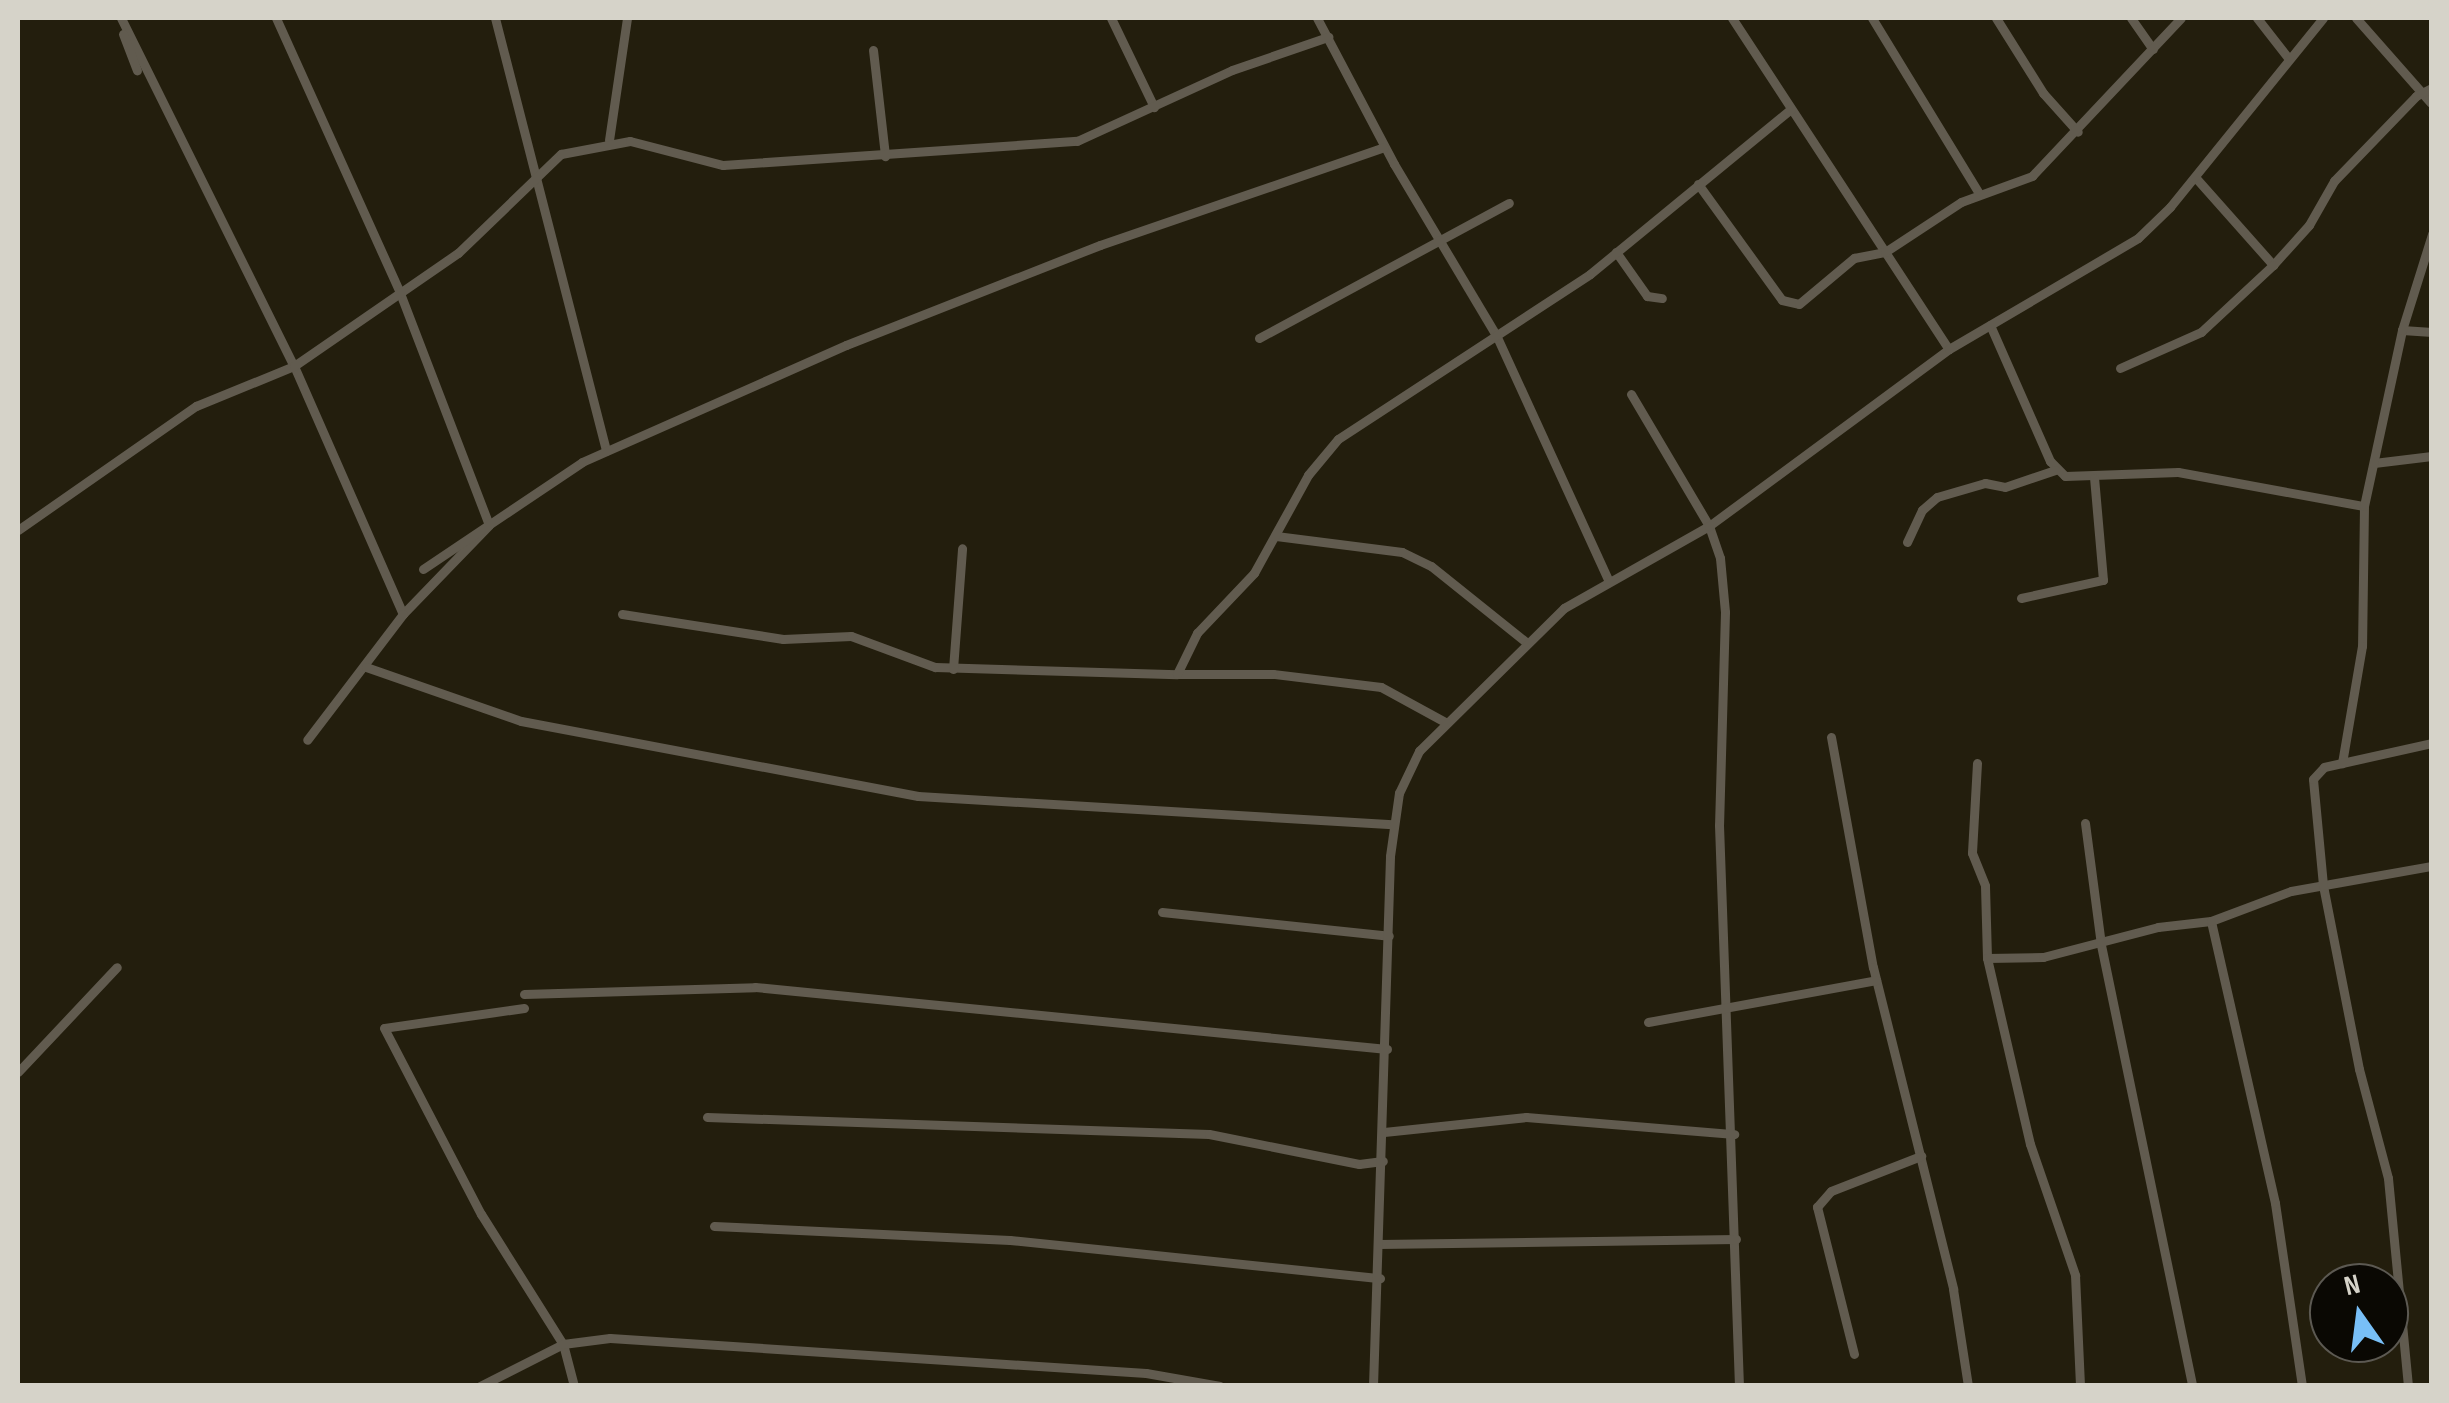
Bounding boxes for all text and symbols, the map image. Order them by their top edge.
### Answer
north arrow [2309,1263,2409,1363]
text: N [2341,1268,2363,1303]

